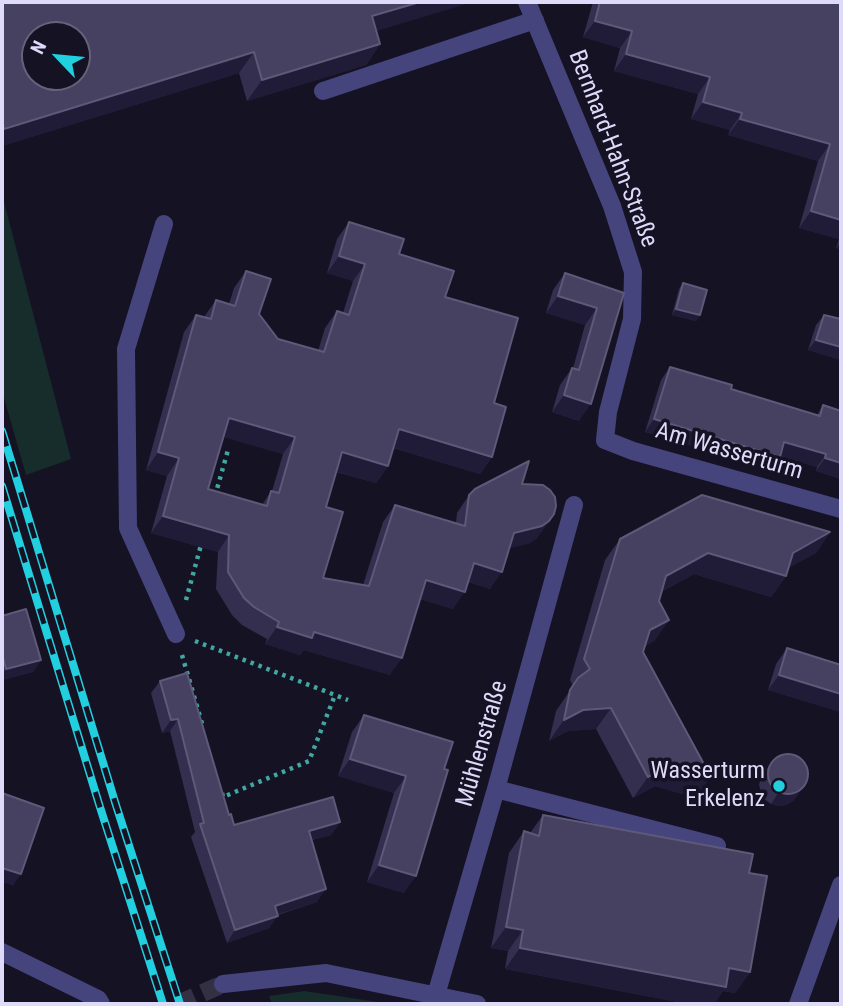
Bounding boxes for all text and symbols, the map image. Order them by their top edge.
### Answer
north arrow [21,21,91,91]
text: N [26,37,51,58]
street label: Bernhard-Hahn-Straße [561,46,663,252]
street label: Am Wasserturm [652,417,806,487]
street label: Mühlenstraße [451,678,515,810]
place label: Wasserturm Erkelenz [650,758,765,814]
marker: Wasserturm Erkelenz [771,778,787,794]

